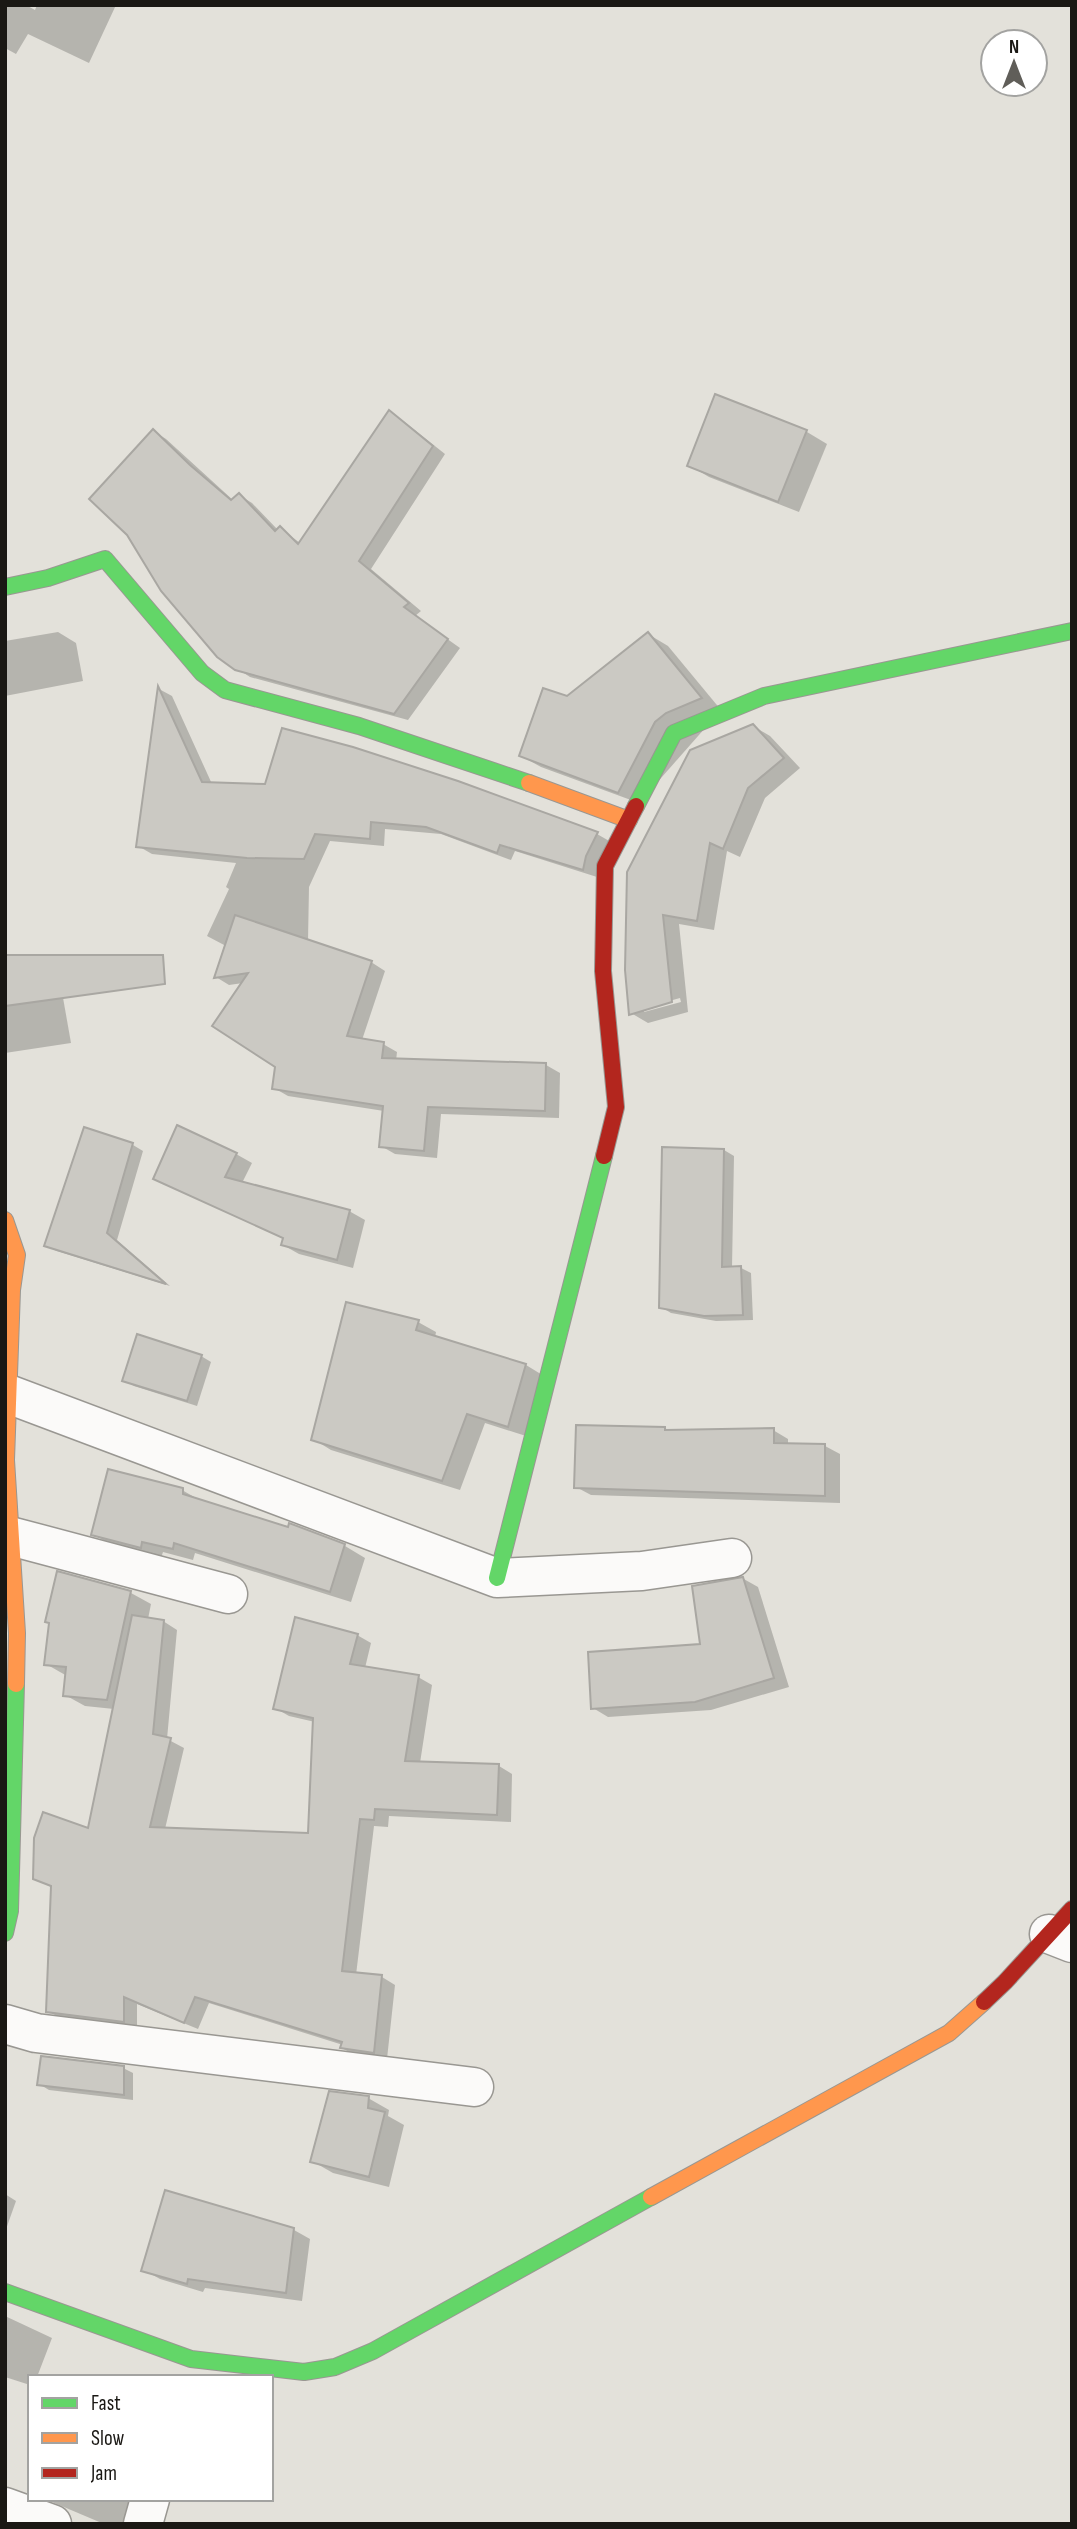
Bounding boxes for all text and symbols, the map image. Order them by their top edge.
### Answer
north arrow [979,28,1049,98]
text: N [1009,36,1019,59]
legend [28,2375,273,2501]
text: Fast [91,2391,121,2416]
text: Slow [91,2426,125,2451]
text: Jam [90,2461,117,2486]

